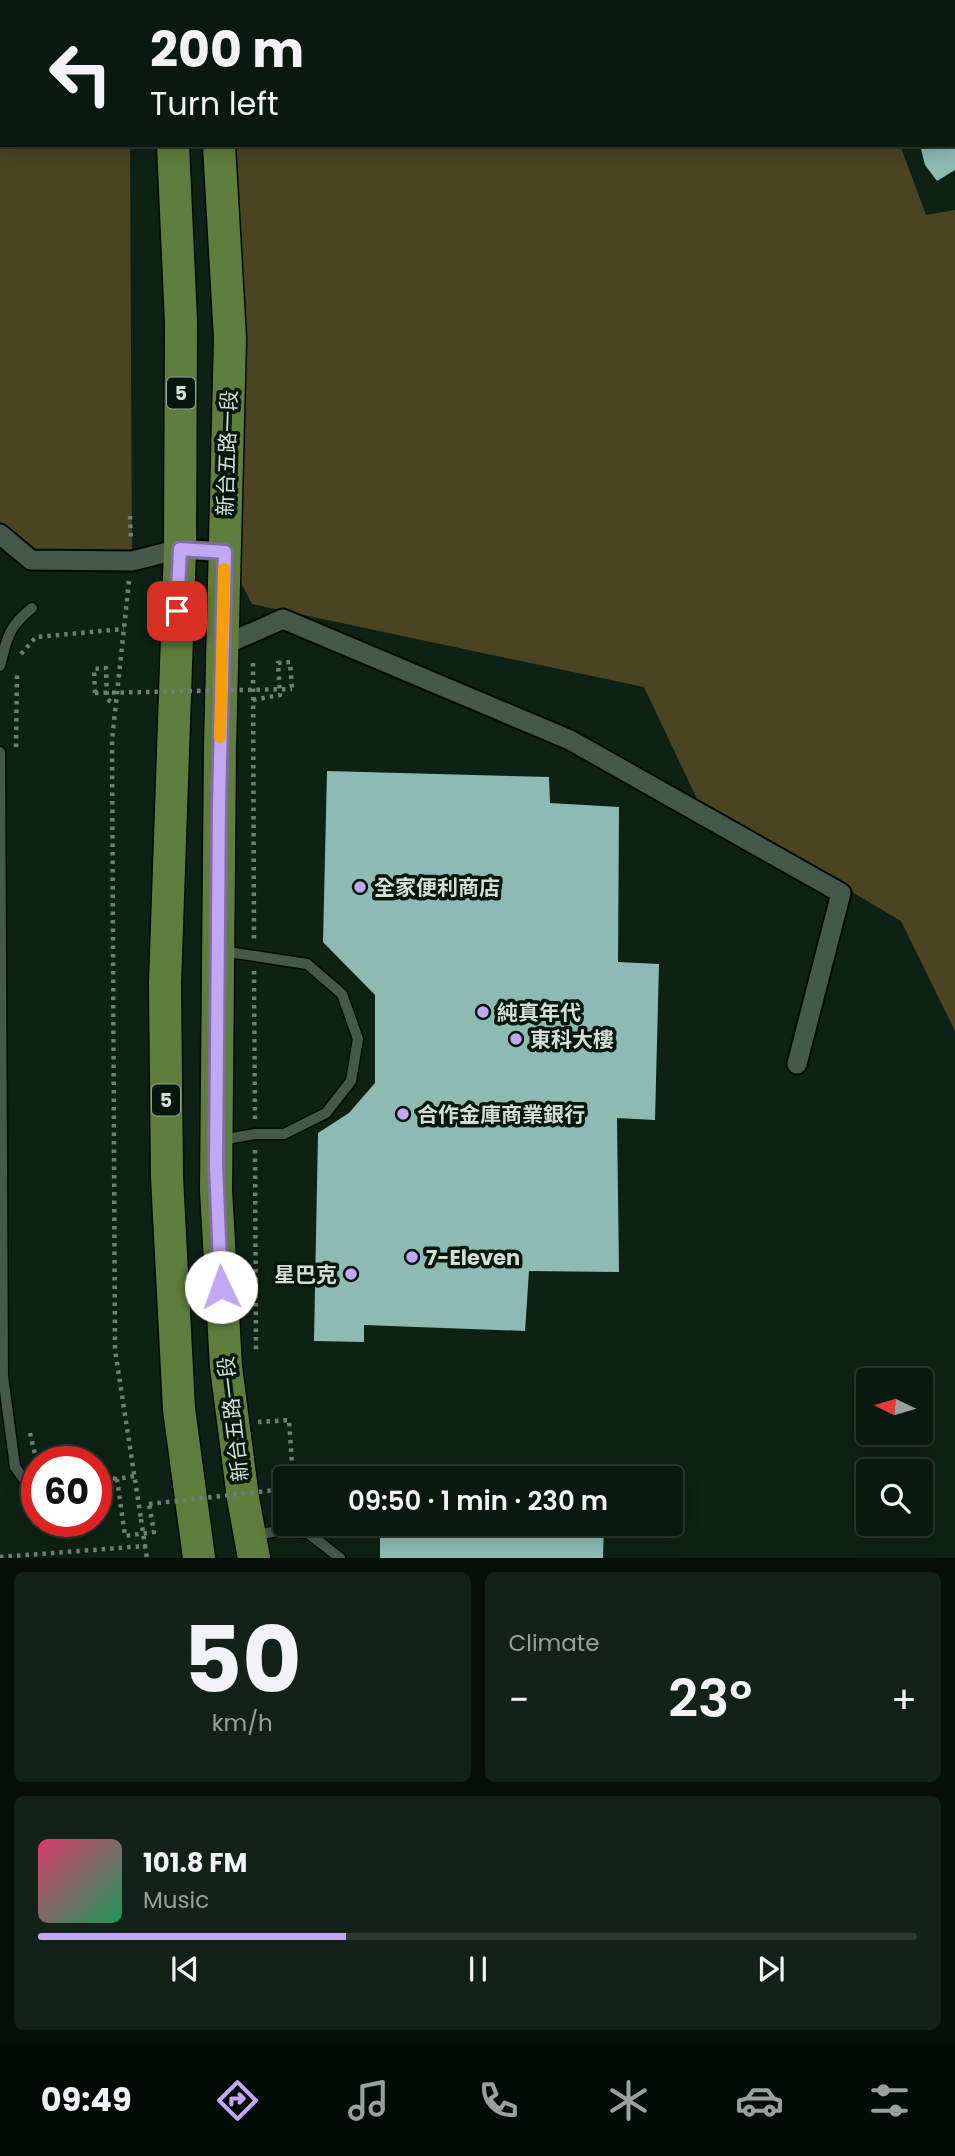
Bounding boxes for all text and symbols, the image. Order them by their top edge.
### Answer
text: 200 m [150,16,304,84]
icon: left [35,28,126,119]
text: Turn left [150,81,279,126]
road number: 5 [167,378,195,408]
street label: 新台五路一段 [210,390,244,516]
pin [147,581,207,641]
icon: arrive [158,592,196,630]
place label: 全家便利商店 [374,873,500,902]
marker: 全家便利商店 [352,879,368,895]
place label: 純真年代 [497,998,581,1027]
marker: 純真年代 [475,1004,491,1020]
place label: 東科大樓 [530,1025,614,1054]
marker: 東科大樓 [508,1031,524,1047]
road number: 5 [152,1084,180,1116]
place label: 合作金庫商業銀行 [417,1100,585,1129]
marker: 合作金庫商業銀行 [395,1106,411,1122]
place label: 7-Eleven [426,1243,520,1272]
marker: 7-Eleven [404,1249,420,1265]
position arrow [184,1250,258,1324]
place label: 星巴克 [274,1260,337,1289]
marker: 星巴克 [343,1266,359,1282]
street label: 新台五路一段 [211,1355,255,1483]
north arrow [856,1368,933,1446]
map controls [856,1368,933,1536]
speed limit sign: 60 [21,1446,112,1537]
button: search [856,1459,933,1536]
text: 09:50 · 1 min · 230 m [348,1483,608,1519]
text: 50 [183,1596,301,1724]
text: Climate [509,1627,599,1659]
text: 23° [668,1662,752,1735]
text: − [509,1673,529,1726]
text: + [891,1673,917,1726]
text: km/h [212,1707,273,1739]
text: 101.8 FM [143,1845,247,1881]
text: Music [143,1884,209,1916]
icon: previous [166,1950,204,1988]
icon: pause [459,1950,497,1988]
icon: next [752,1950,790,1988]
icon: directions [213,2076,262,2125]
icon: music [344,2076,393,2125]
icon: phone [474,2076,523,2125]
icon: climate [604,2076,653,2125]
icon: car [735,2076,784,2125]
icon: filters [865,2076,914,2125]
text: 09:49 [41,2077,132,2122]

